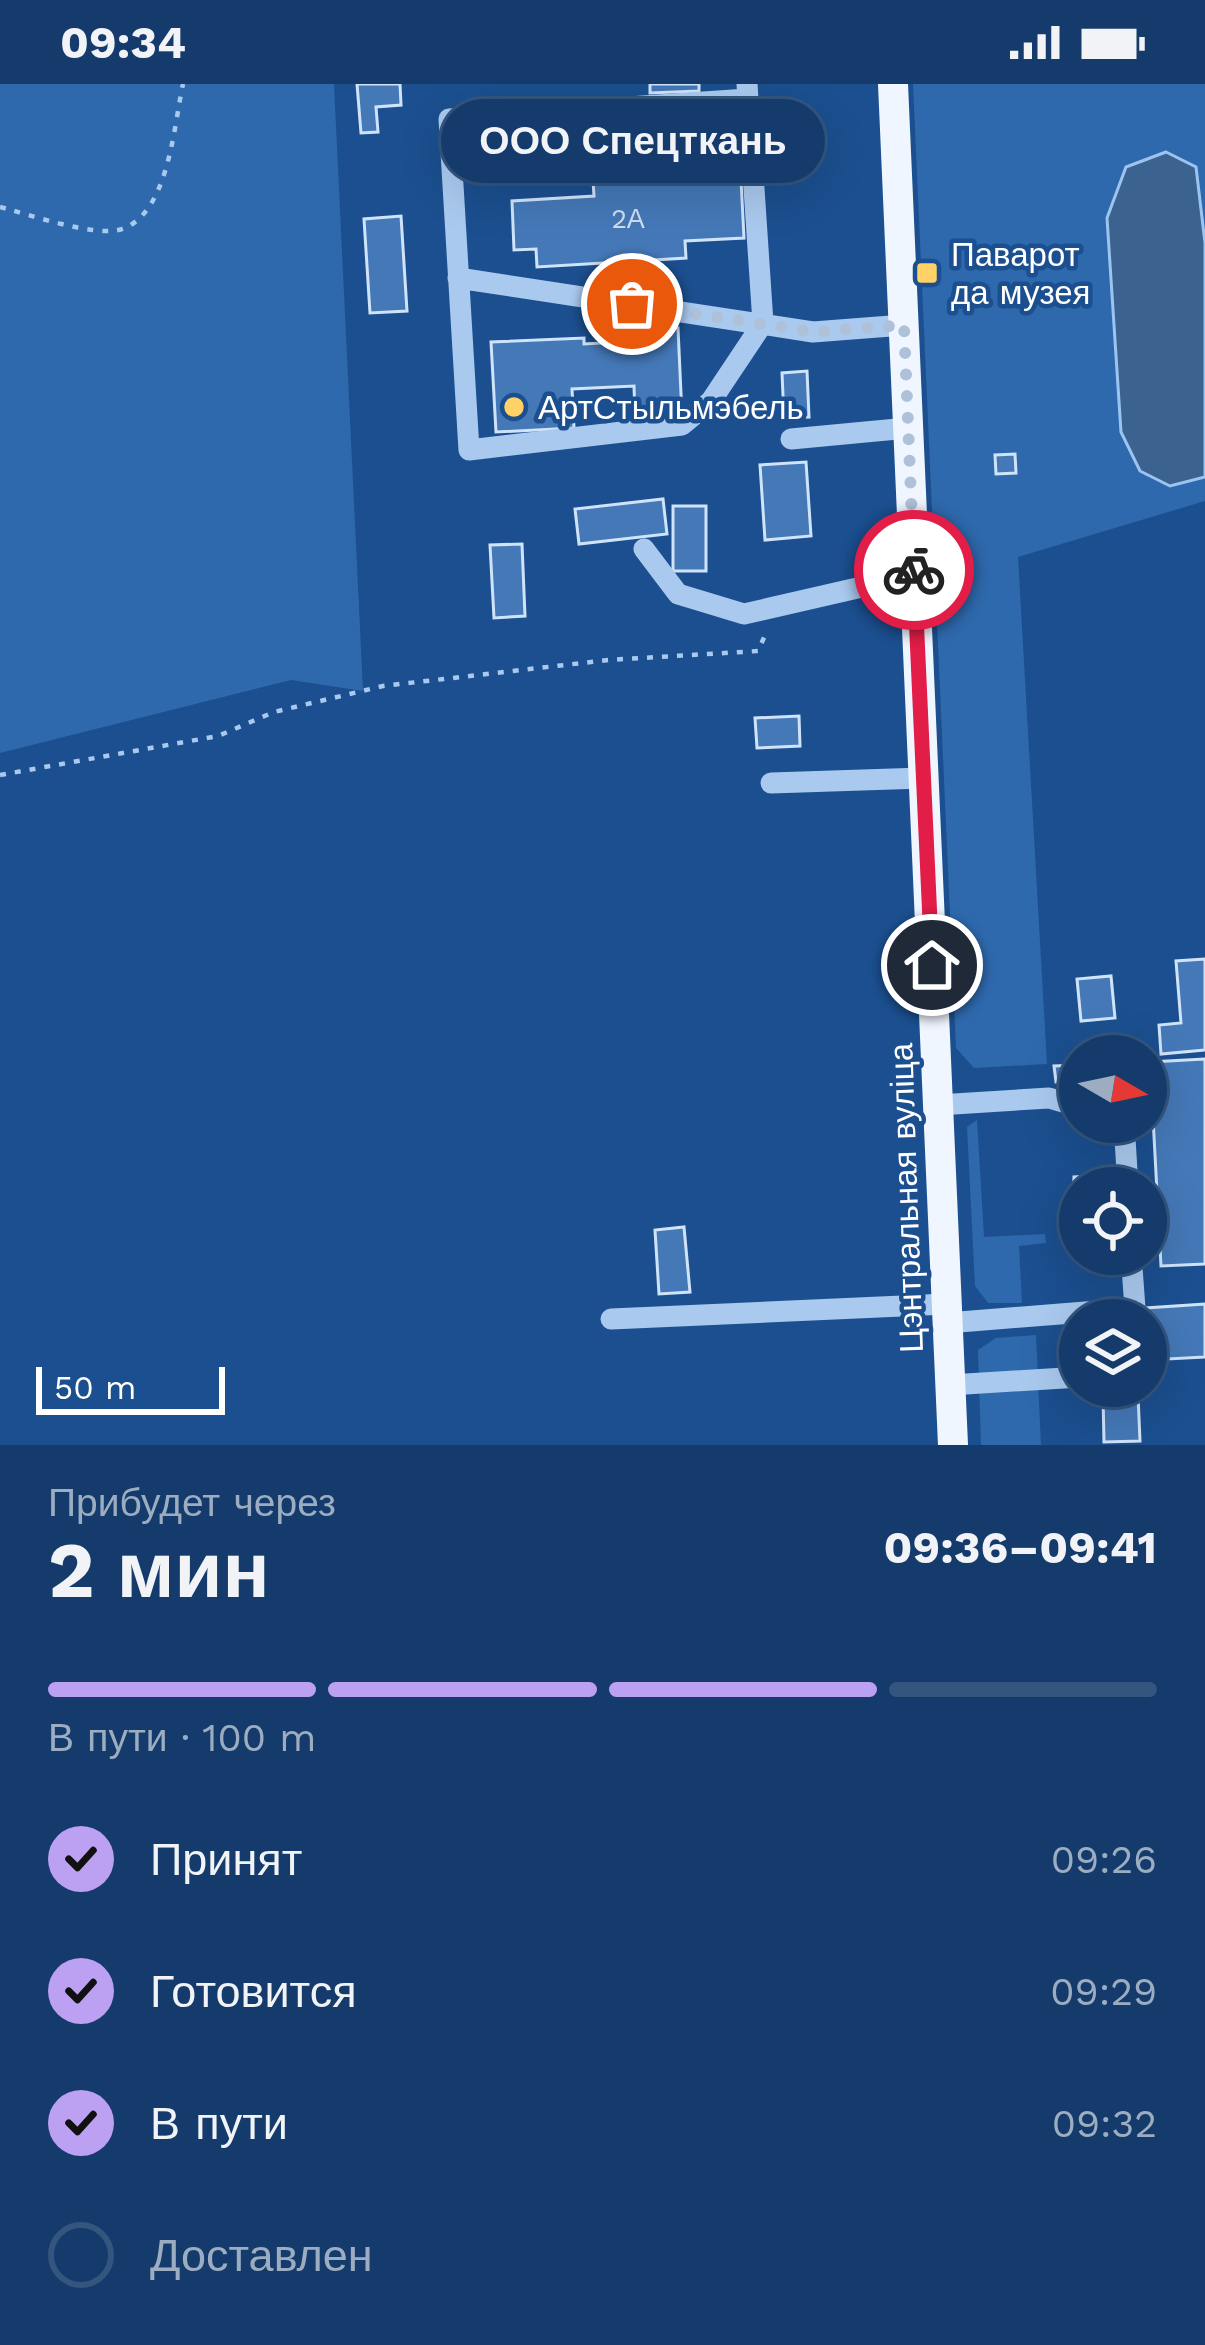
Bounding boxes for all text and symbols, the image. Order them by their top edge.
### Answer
text: 09:34 [60,16,186,69]
callout: ООО Спецткань [440,100,824,184]
text: ООО Спецткань [479,118,787,163]
house number: 2А [611,203,645,235]
place label: Паварот да музея [951,235,1090,312]
pin [581,253,683,355]
marker: Паварот да музея [914,260,940,286]
icon: bag [599,271,665,337]
place label: АртСтыльмэбель [538,388,804,427]
marker: АртСтыльмэбель [501,394,527,420]
courier [854,510,974,630]
icon: bike [881,537,947,603]
pin [881,914,983,1016]
icon: home [899,932,965,998]
north arrow [1059,1035,1167,1143]
map controls [1059,1035,1167,1407]
street label: Цэнтральная вуліца [881,1042,931,1354]
button: locate [1059,1167,1167,1275]
button: layers [1059,1299,1167,1407]
scale bar [36,1361,225,1414]
text: 50 m [54,1368,136,1407]
text: Прибудет через [48,1480,336,1525]
text: 09:36–09:41 [884,1521,1157,1574]
text: 2 мин [48,1524,270,1616]
text: В пути · 100 m [48,1715,316,1760]
icon: check [48,1826,114,1892]
text: Принят [150,1833,302,1886]
text: 09:26 [1051,1837,1157,1882]
icon: check [48,1958,114,2024]
text: Готовится [150,1965,357,2018]
text: 09:29 [1050,1969,1157,2014]
icon: check [48,2090,114,2156]
text: В пути [150,2097,288,2150]
text: 09:32 [1052,2101,1157,2146]
text: Доставлен [150,2229,373,2282]

